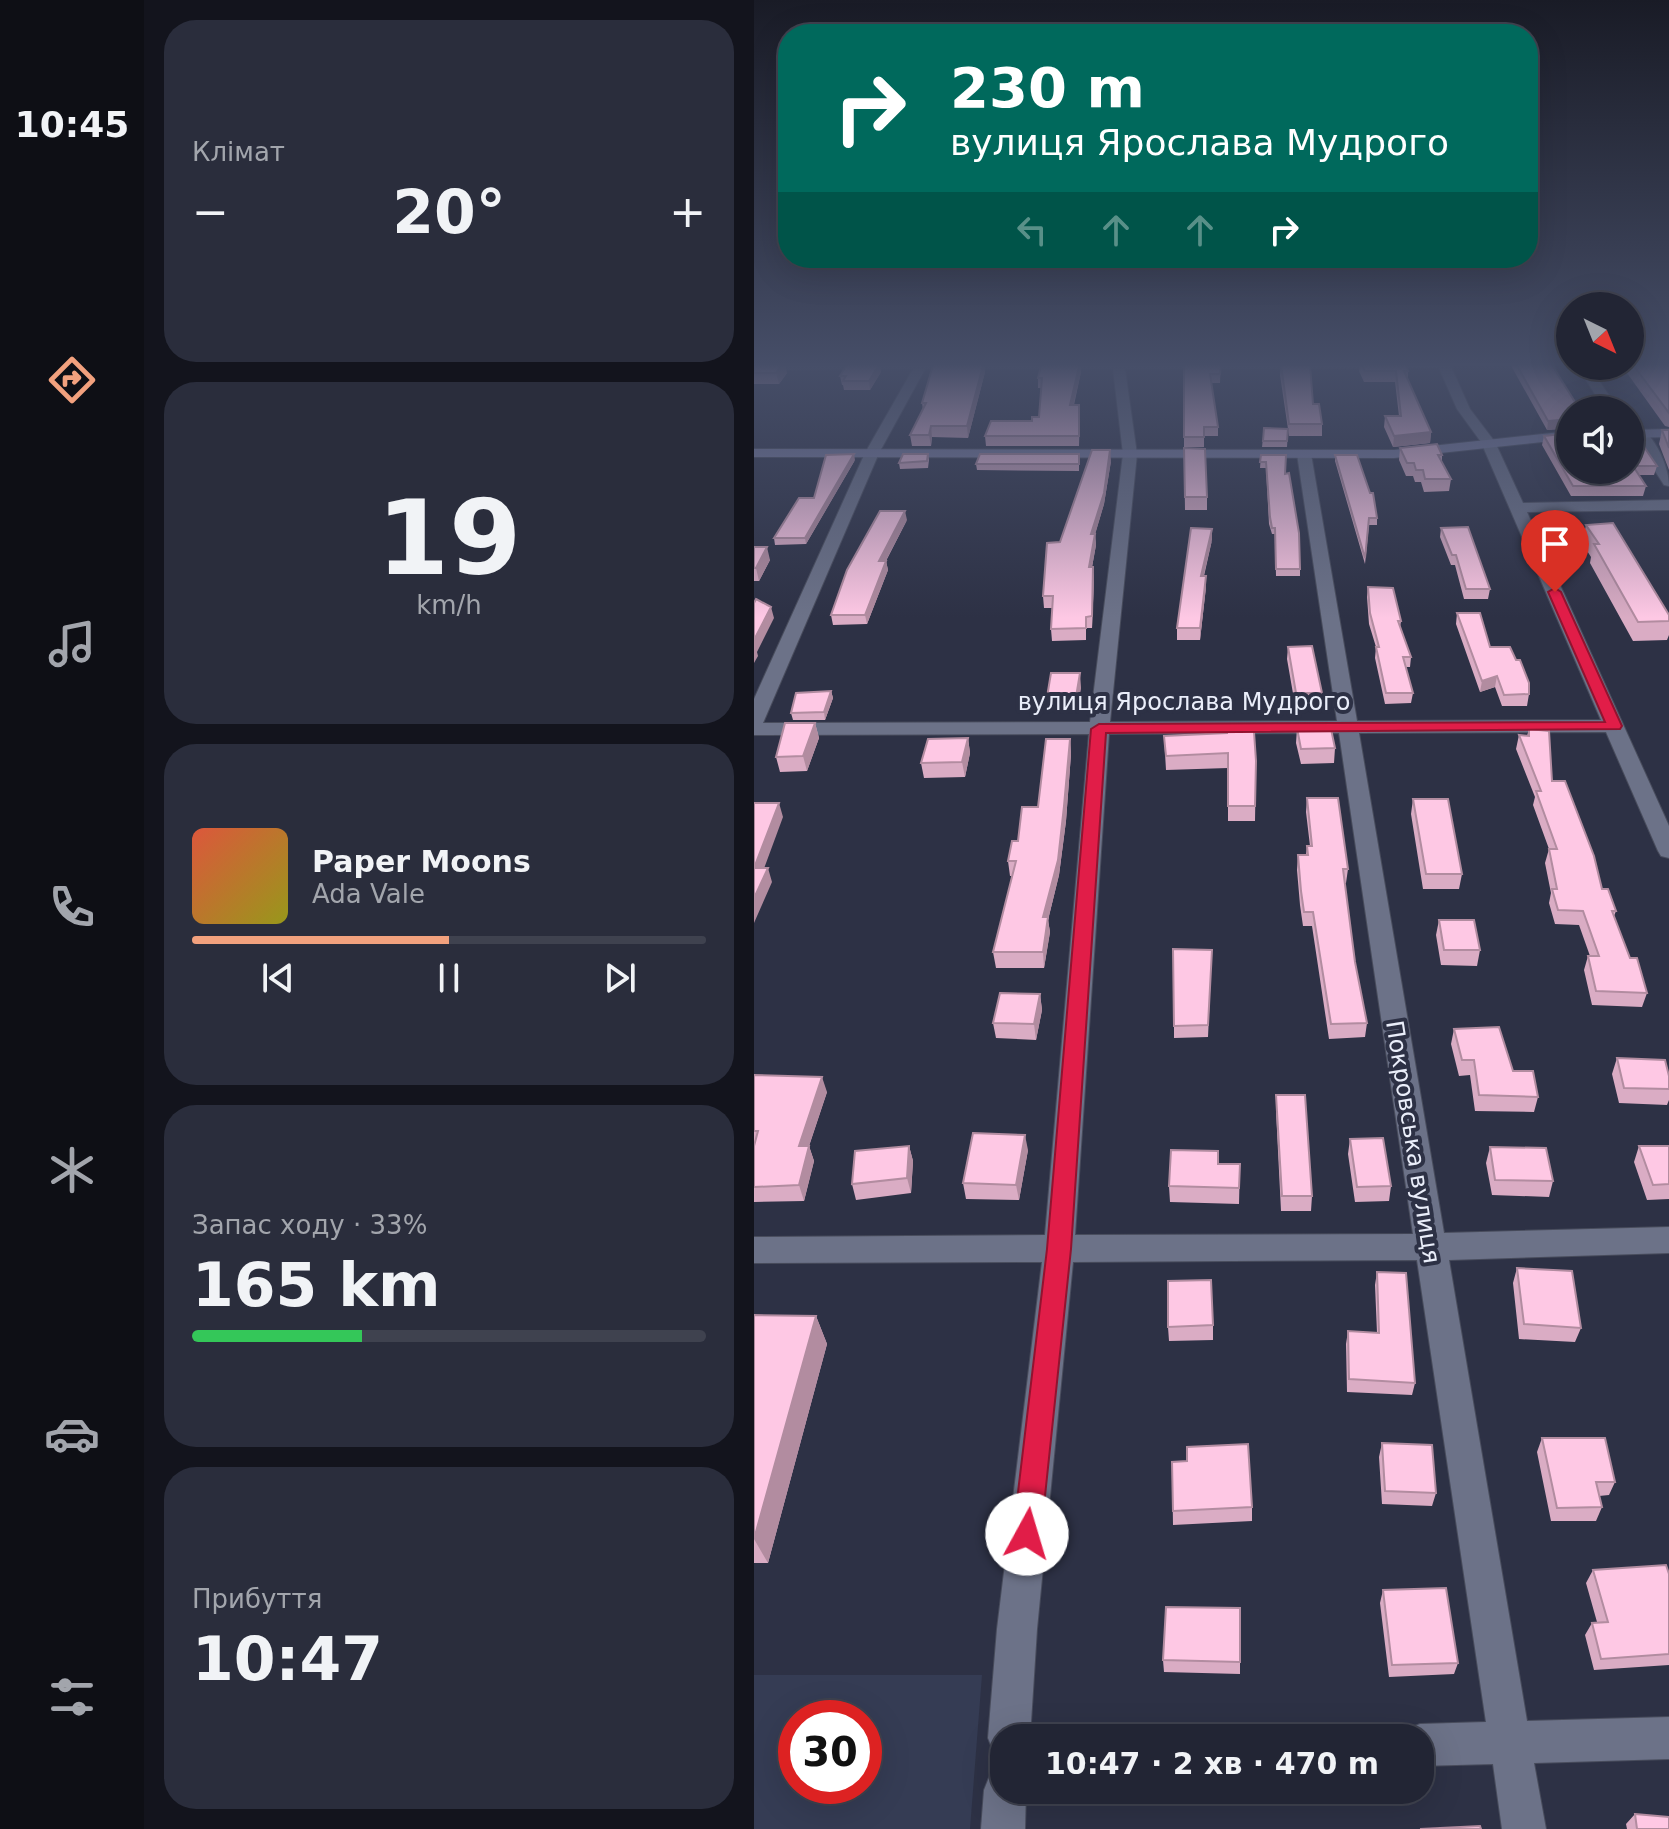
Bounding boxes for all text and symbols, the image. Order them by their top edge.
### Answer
text: 230 m [950,55,1145,120]
icon: right [818,56,922,160]
text: 10:45 [15,104,129,145]
text: вулиця Ярослава Мудрого [950,122,1449,163]
text: Клімат [192,137,285,167]
text: 20° [392,177,506,247]
text: − [192,186,229,237]
text: + [669,186,706,237]
icon: left [1010,208,1054,252]
icon: ahead [1094,208,1138,252]
icon: ahead [1178,208,1222,252]
icon: right [1262,208,1306,252]
north arrow [1556,292,1644,380]
map controls [1556,292,1644,484]
icon: directions [44,352,100,408]
button: sound [1556,396,1644,484]
text: 19 [377,477,521,599]
pin [1521,510,1589,592]
icon: arrive [1533,522,1577,566]
text: km/h [416,590,482,620]
icon: music [44,616,100,672]
street label: вулиця Ярослава Мудрого [1018,688,1350,716]
text: Paper Moons [312,844,531,879]
icon: phone [44,879,100,935]
text: Ada Vale [312,879,425,909]
icon: previous [256,956,300,1000]
icon: pause [427,956,471,1000]
icon: next [598,956,642,1000]
street label: Покровська вулиця [1380,1019,1446,1265]
icon: climate [44,1142,100,1198]
text: Запас ходу · 33% [192,1210,427,1240]
text: 165 km [192,1250,441,1320]
icon: car [44,1406,100,1462]
position arrow [985,1492,1069,1576]
text: Прибуття [192,1584,322,1614]
text: 10:47 [192,1624,383,1694]
icon: filters [44,1669,100,1725]
speed limit sign: 30 [778,1700,882,1804]
text: 10:47 · 2 хв · 470 m [1045,1746,1379,1781]

